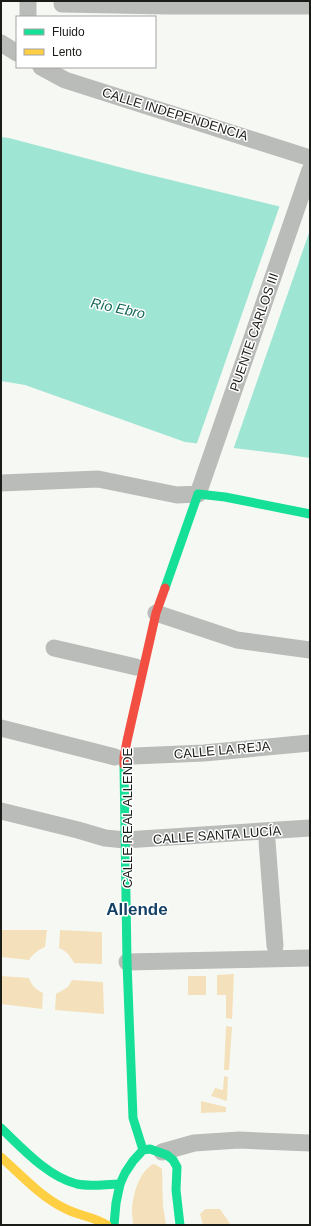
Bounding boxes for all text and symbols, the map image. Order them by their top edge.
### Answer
legend [16,16,156,68]
text: Fluido [52,25,85,39]
text: Lento [52,45,82,59]
street label: CALLE INDEPENDENCIA [100,85,250,143]
street label: PUENTE CARLOS III [227,271,281,393]
water label: Río Ebro [89,294,147,322]
street label: CALLE LA REJA [173,738,271,762]
street label: CALLE REAL ALLENDE [120,747,135,888]
street label: CALLE SANTA LUCÍA [152,823,282,847]
district label: Allende [106,900,168,919]

